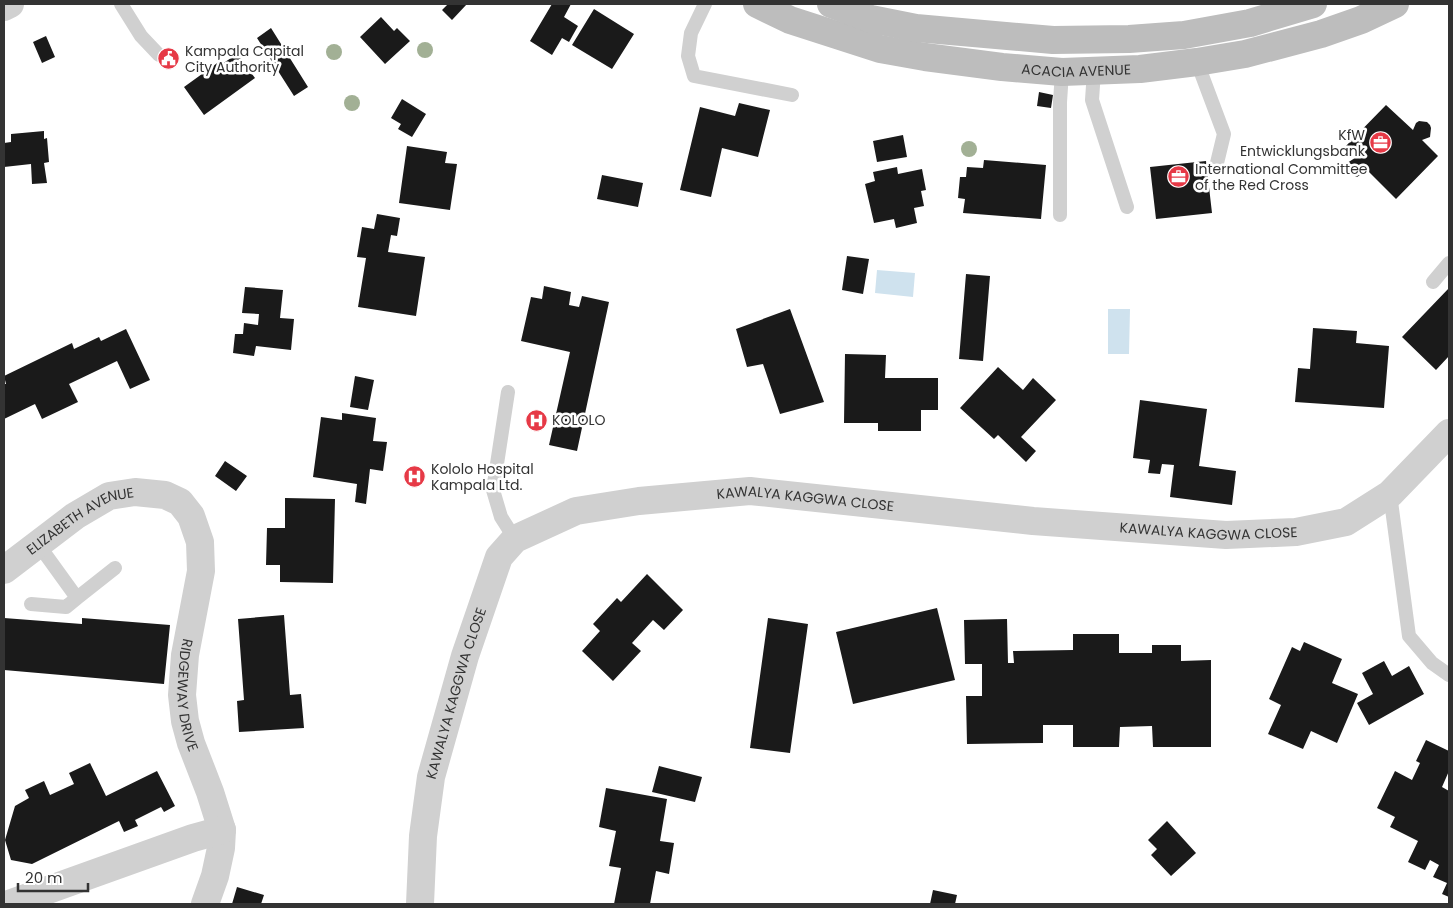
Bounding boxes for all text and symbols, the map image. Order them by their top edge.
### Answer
place label: Kampala Capital City Authority [185,41,304,77]
public building icon: Kampala Capital City Authority [157,47,181,71]
street label: ACACIA AVENUE [1021,59,1131,82]
place label: KfW Entwicklungsbank [1240,125,1366,161]
office icon: KfW Entwicklungsbank [1369,131,1393,155]
place label: International Committee of the Red Cross [1195,159,1368,195]
office icon: International Committee of the Red Cross [1167,165,1191,189]
hospital icon: KOLOLO [524,408,548,432]
place label: KOLOLO [552,410,606,430]
place label: Kololo Hospital Kampala Ltd. [431,459,534,495]
hospital icon: Kololo Hospital Kampala Ltd. [403,465,427,489]
street label: KAWALYA KAGGWA CLOSE [716,481,895,516]
street label: ELIZABETH AVENUE [22,482,135,560]
street label: KAWALYA KAGGWA CLOSE [1119,517,1298,545]
street label: KAWALYA KAGGWA CLOSE [421,605,491,781]
street label: RIDGEWAY DRIVE [172,637,203,754]
scale bar [18,860,88,892]
text: 20 m [25,867,63,888]

